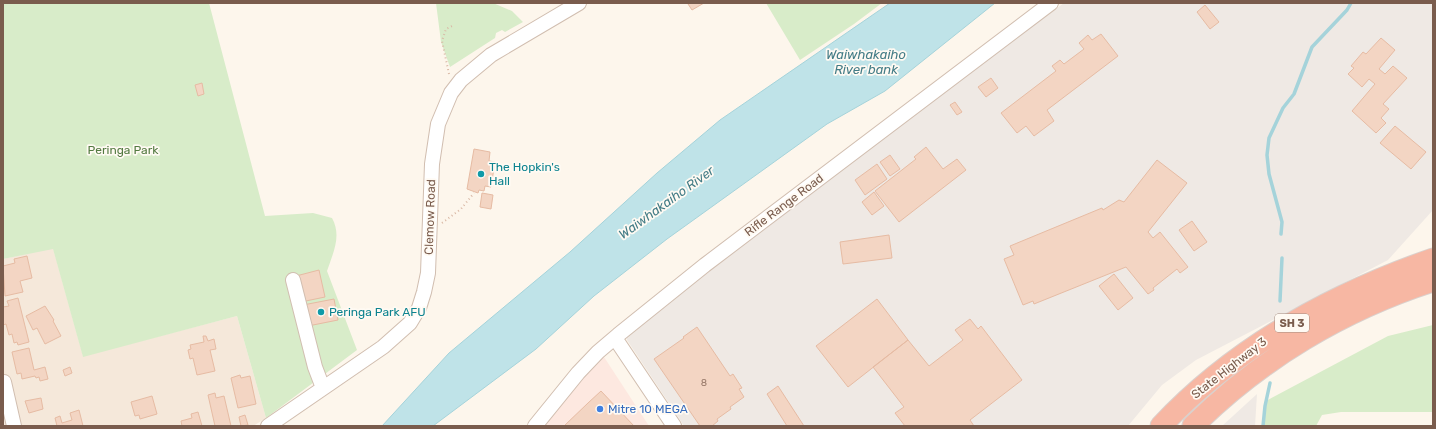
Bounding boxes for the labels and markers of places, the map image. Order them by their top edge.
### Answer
place label: The Hopkin's Hall [489,160,560,188]
marker: The Hopkin's Hall [476,169,486,179]
place label: Peringa Park AFU [329,305,426,319]
marker: Peringa Park AFU [316,307,326,317]
place label: Mitre 10 MEGA [608,402,688,416]
marker: Mitre 10 MEGA [595,404,605,414]

